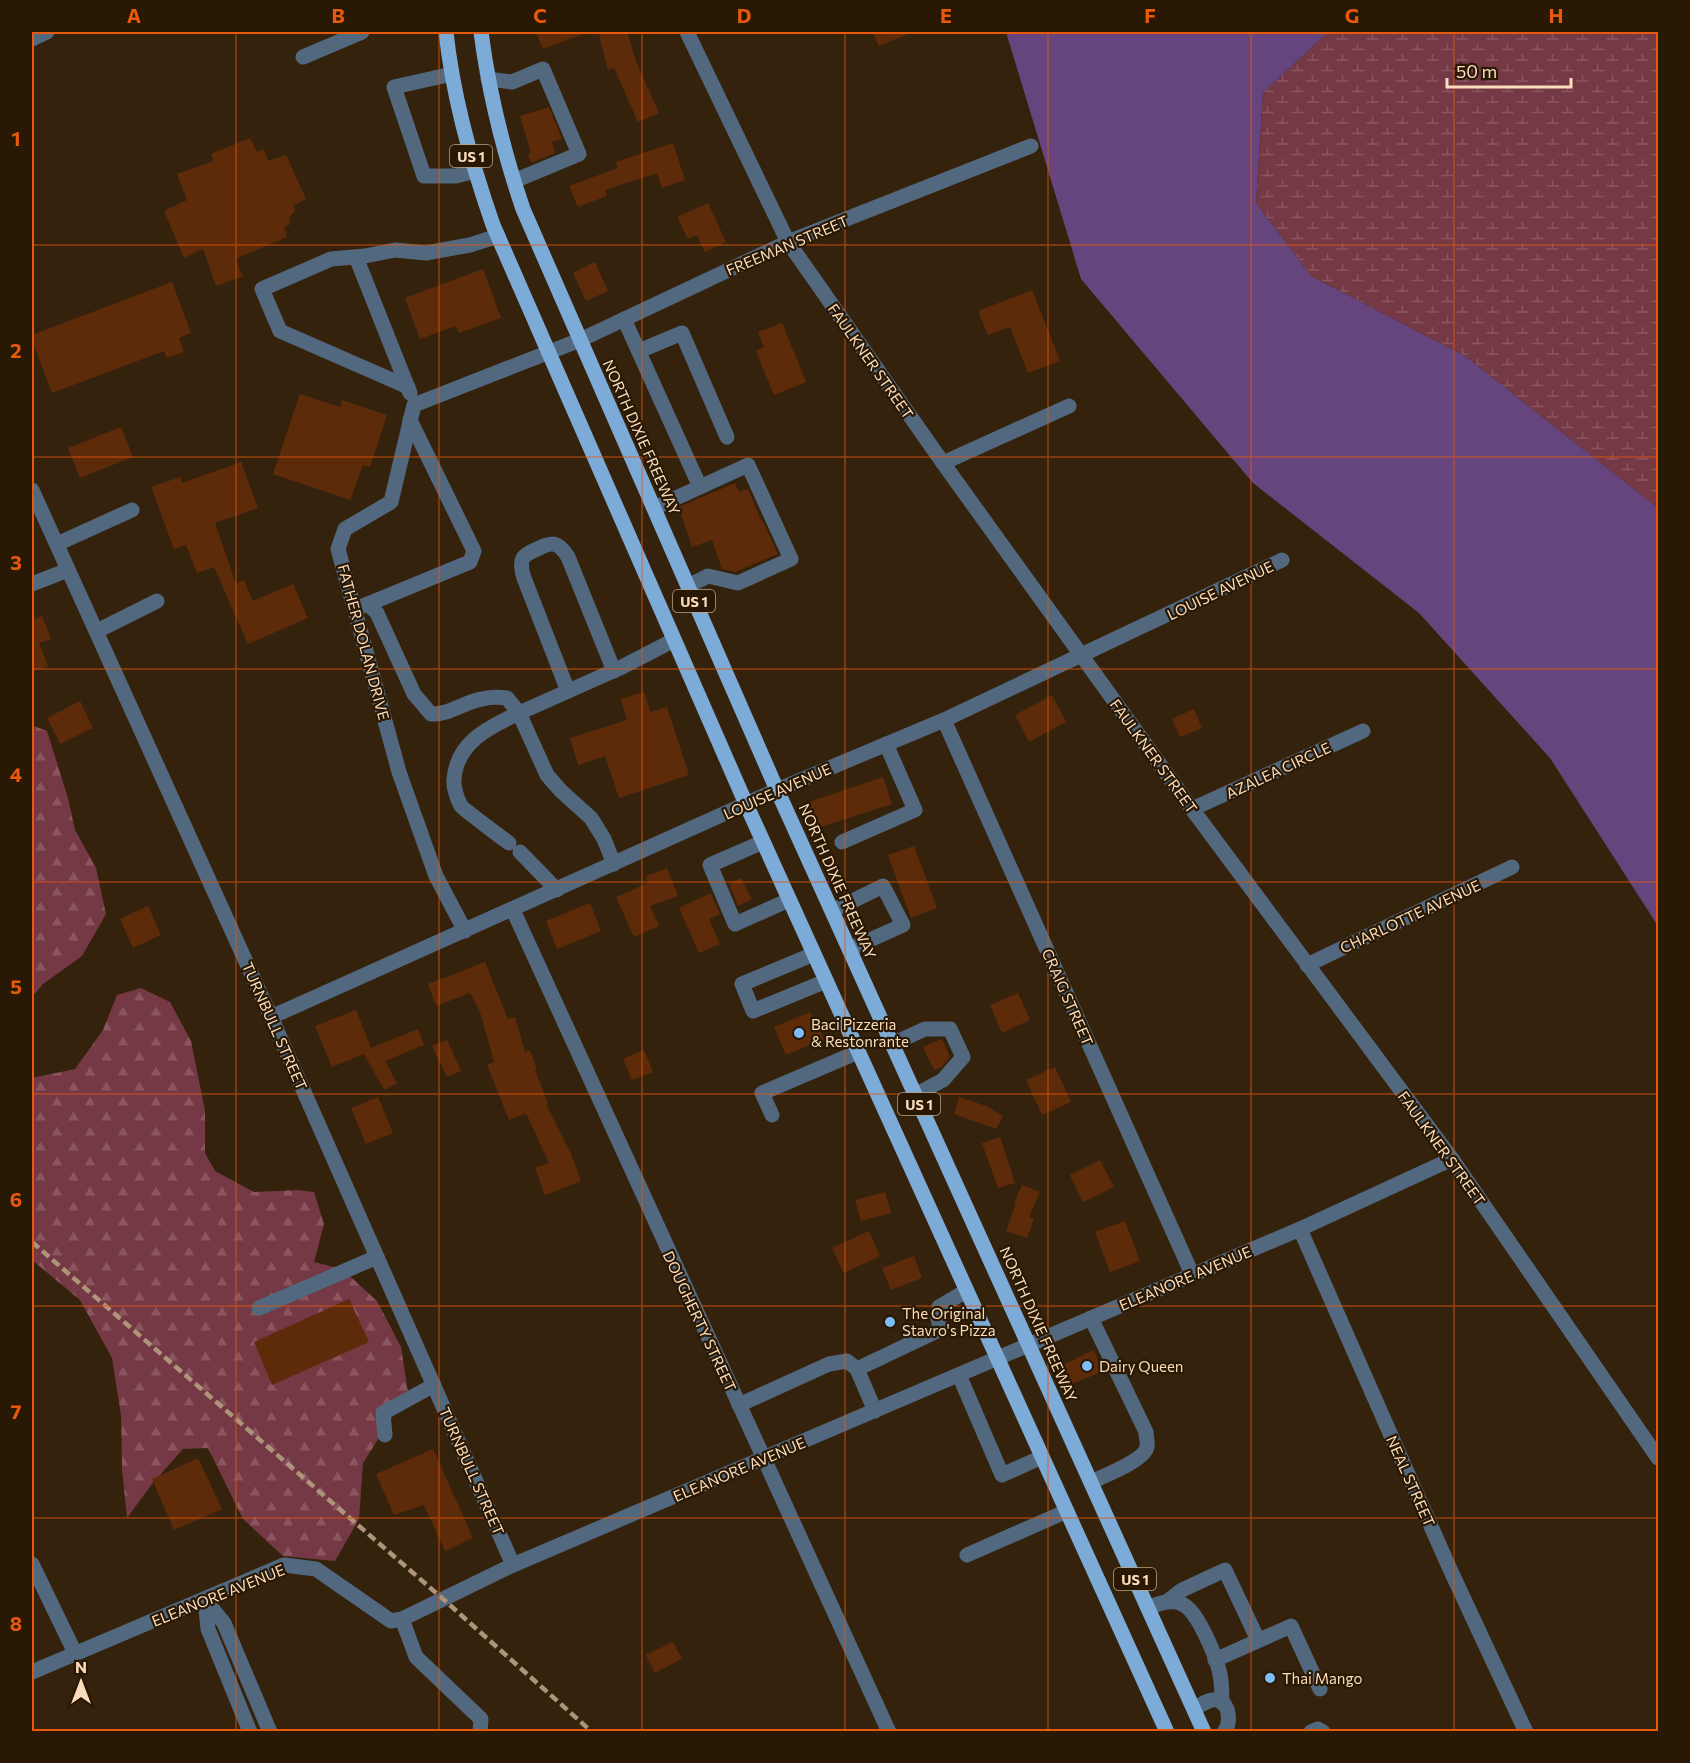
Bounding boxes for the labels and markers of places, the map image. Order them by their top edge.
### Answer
place label: Baci Pizzeria & Restonrante [811,1015,909,1050]
marker: Baci Pizzeria & Restonrante [792,1026,806,1040]
place label: The Original Stavro's Pizza [902,1304,996,1339]
marker: The Original Stavro's Pizza [883,1315,897,1329]
place label: Dairy Queen [1099,1357,1183,1375]
marker: Dairy Queen [1080,1359,1094,1373]
place label: Thai Mango [1282,1669,1362,1687]
marker: Thai Mango [1263,1671,1277,1685]

